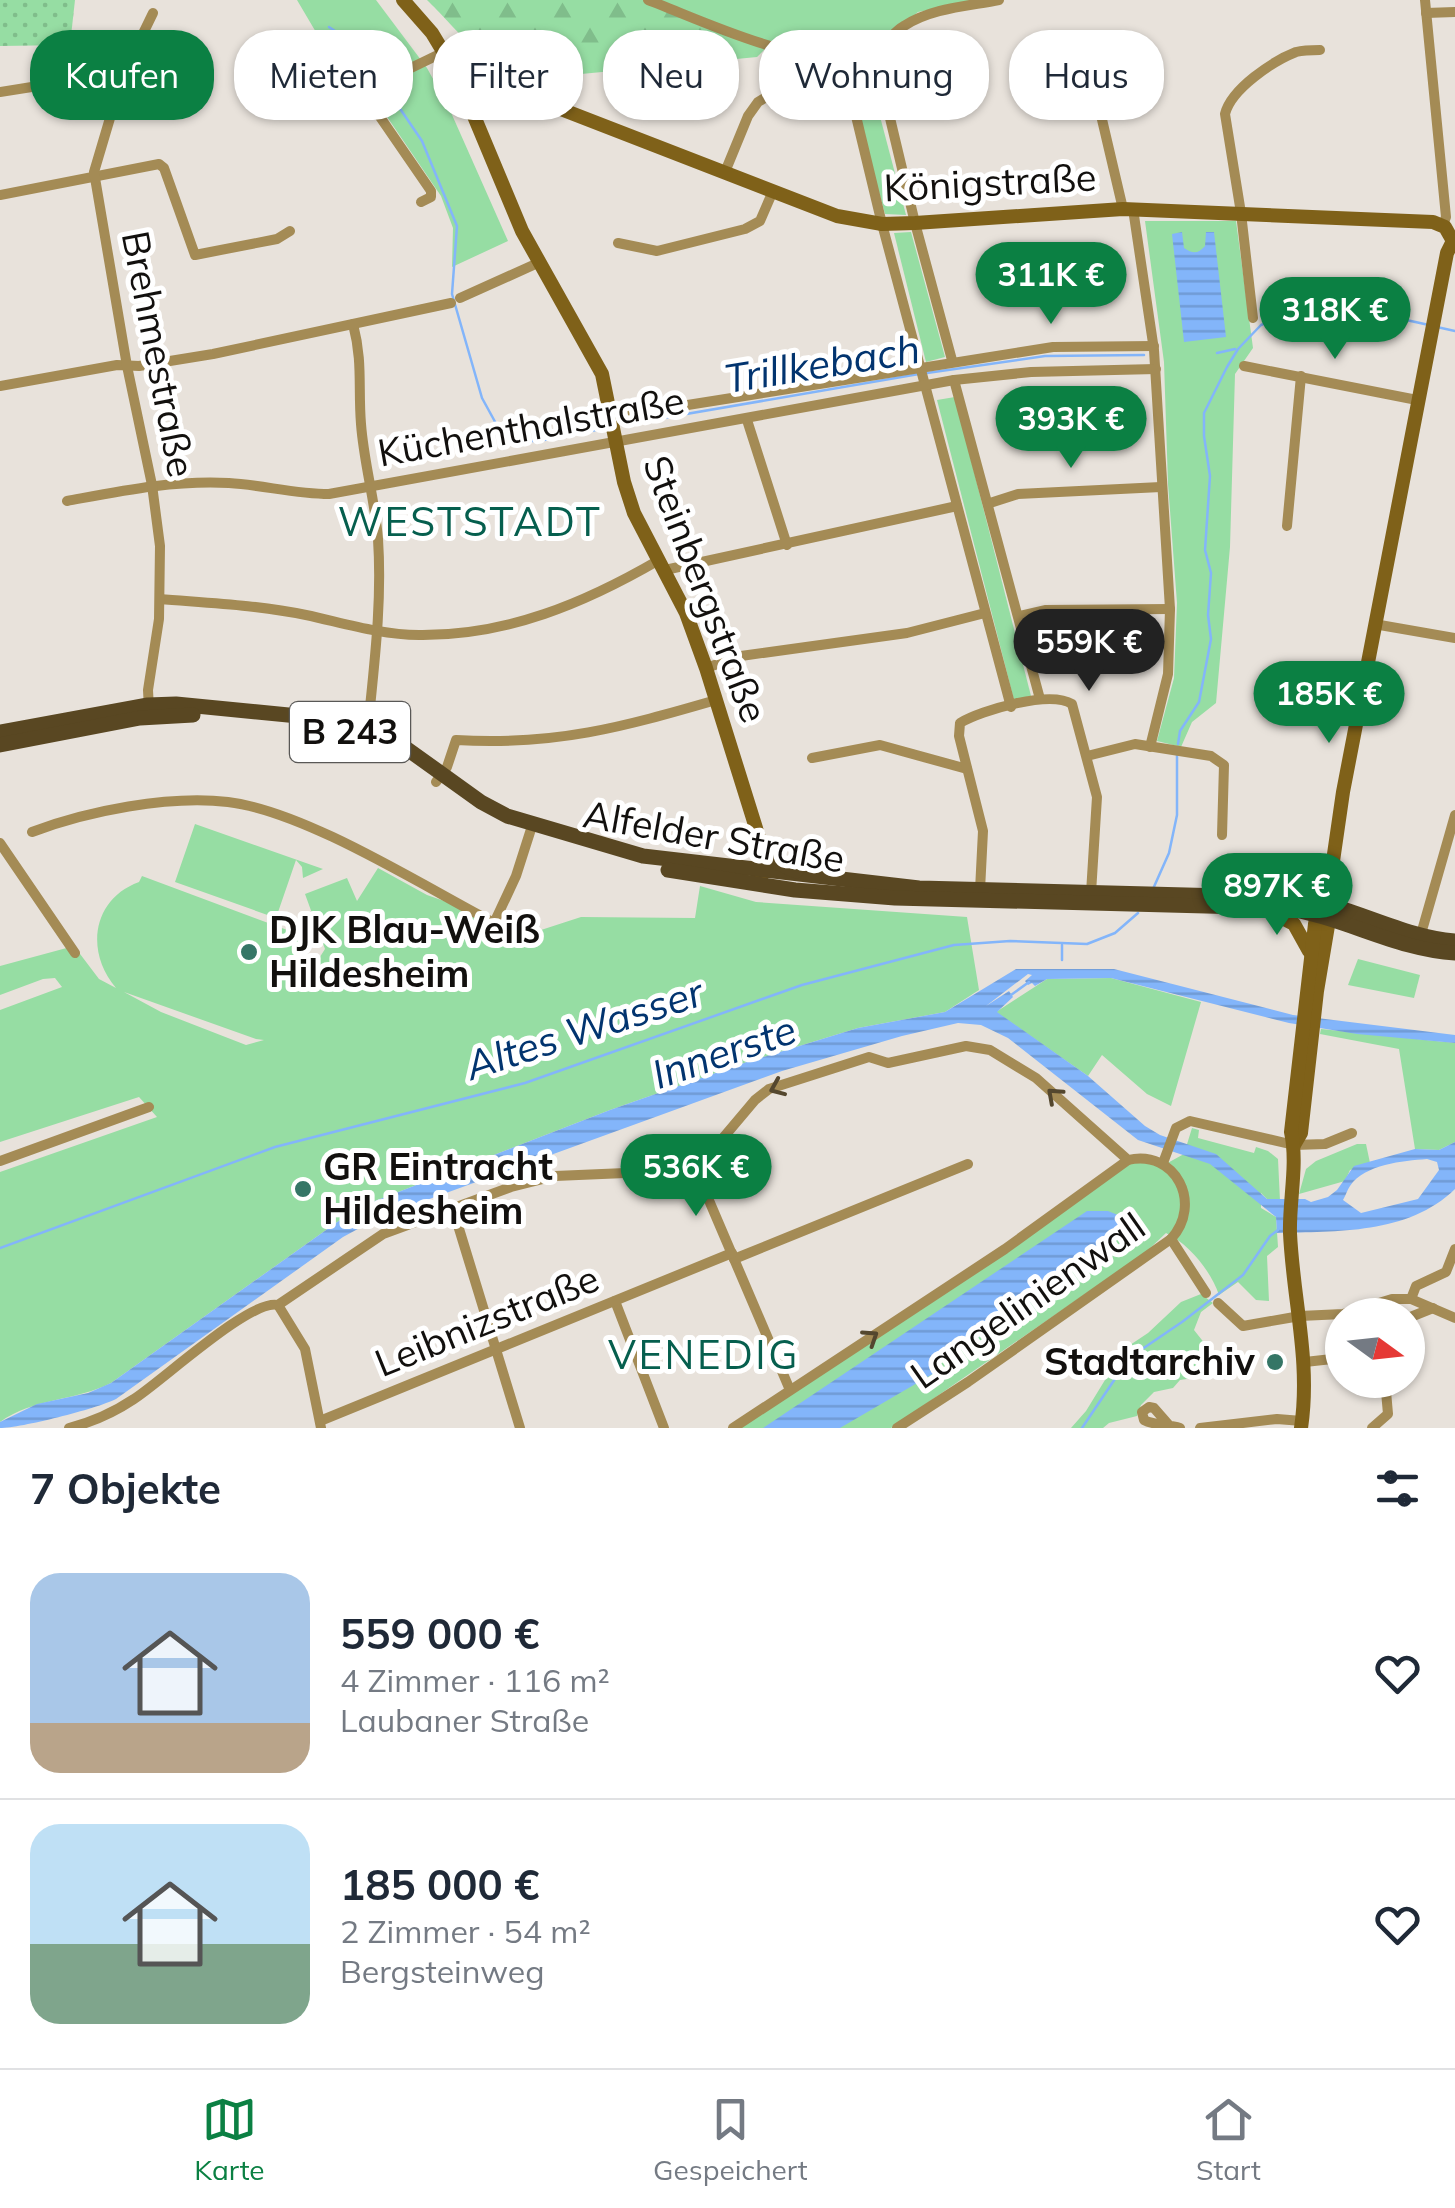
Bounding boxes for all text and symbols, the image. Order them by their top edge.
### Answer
chip: Kaufen [30,30,214,120]
chip: Mieten [234,30,413,120]
chip: Filter [433,30,583,120]
chip: Neu [603,30,739,120]
chip: Wohnung [759,30,989,120]
chip: Haus [1009,30,1164,120]
street label: Königstraße [882,152,1097,212]
street label: Brehmestraße [112,227,206,481]
pin: 311K € [970,242,1132,327]
text: 311K € [998,254,1104,294]
pin: 318K € [1254,277,1416,362]
text: 318K € [1282,289,1388,329]
water label: Trillkebach [721,323,923,403]
street label: Küchenthalstraße [374,375,688,477]
pin: 393K € [990,386,1152,471]
text: 393K € [1018,398,1124,438]
street label: Steinbergstraße [633,449,779,729]
district label: WESTSTADT [338,496,602,546]
pin: 559K € [1008,609,1170,694]
text: 559K € [1036,621,1142,661]
pin: 185K € [1248,661,1410,746]
text: 185K € [1276,673,1382,713]
road number: B 243 [290,702,410,762]
street label: Alfelder Straße [580,789,848,883]
pin: 897K € [1196,853,1358,938]
text: 897K € [1224,865,1330,905]
place label: DJK Blau-Weiß Hildesheim [269,905,540,997]
marker: DJK Blau-Weiß Hildesheim [238,941,260,963]
water label: Altes Wasser [458,966,710,1090]
water label: Innerste [645,1003,802,1099]
one-way arrow [769,1076,787,1096]
one-way arrow [1047,1089,1066,1107]
pin: 536K € [615,1134,777,1219]
place label: GR Eintracht Hildesheim [323,1142,553,1234]
text: 536K € [643,1146,749,1186]
marker: GR Eintracht Hildesheim [292,1178,314,1200]
street label: Langelinienwall [901,1202,1154,1399]
street label: Leibnizstraße [368,1253,605,1387]
north arrow [1325,1298,1425,1398]
map controls [1325,1298,1425,1398]
district label: VENEDIG [608,1329,800,1379]
one-way arrow [860,1331,879,1349]
place label: Stadtarchiv [1044,1337,1255,1385]
marker: Stadtarchiv [1264,1351,1286,1373]
icon: filters [1370,1461,1425,1516]
text: 7 Objekte [30,1462,221,1515]
text: 559 000 € [340,1607,539,1660]
icon: home [110,1613,230,1733]
icon: heart [1370,1646,1425,1701]
text: 4 Zimmer · 116 m² [340,1660,610,1700]
text: Laubaner Straße [340,1700,589,1740]
text: 185 000 € [340,1858,539,1911]
icon: home [110,1864,230,1984]
icon: heart [1370,1897,1425,1952]
text: 2 Zimmer · 54 m² [340,1911,591,1951]
text: Bergsteinweg [340,1951,545,1991]
tab: Karte [194,2092,265,2187]
tab: Gespeichert [653,2092,808,2187]
tab: Start [1196,2092,1261,2187]

